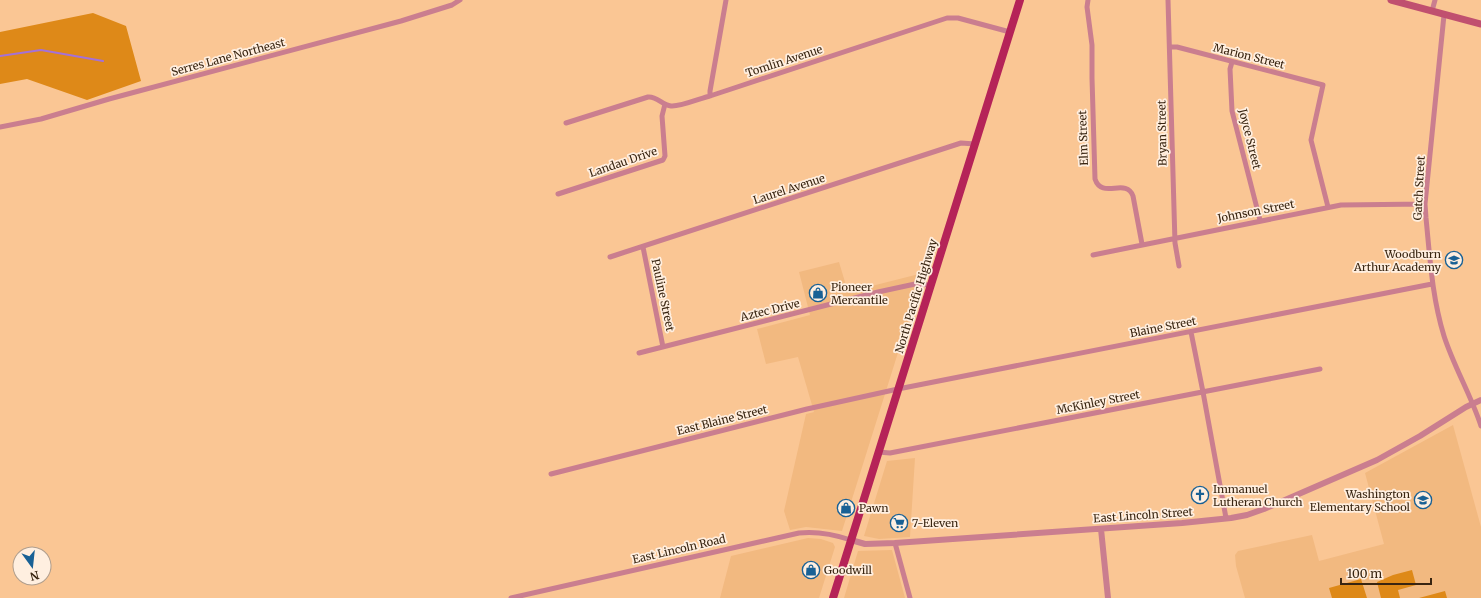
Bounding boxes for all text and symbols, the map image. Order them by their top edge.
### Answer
street label: Serres Lane Northeast [170,35,287,79]
street label: Marion Street [1212,40,1287,72]
street label: Tomlin Avenue [744,42,824,80]
street label: Bryan Street [1154,99,1170,166]
street label: Joyce Street [1236,106,1264,171]
street label: Elm Street [1075,109,1091,166]
street label: Landau Drive [587,144,659,180]
street label: Gatch Street [1410,155,1428,221]
street label: Laurel Avenue [751,171,827,207]
street label: Johnson Street [1215,197,1296,225]
street label: North Pacific Highway [892,237,940,355]
place label: Woodburn Arthur Academy [1353,247,1442,274]
school or university icon: Woodburn Arthur Academy [1444,250,1464,270]
street label: Pauline Street [648,258,678,333]
place label: Pioneer Mercantile [831,280,888,307]
shop icon: Pioneer Mercantile [808,283,828,303]
street label: Aztec Drive [738,296,801,324]
street label: Blaine Street [1129,314,1198,340]
street label: McKinley Street [1055,387,1142,417]
street label: East Blaine Street [675,402,769,438]
place label: Immanuel Lutheran Church [1213,482,1303,509]
church icon: Immanuel Lutheran Church [1190,485,1210,505]
place label: Washington Elementary School [1310,487,1411,514]
school or university icon: Washington Elementary School [1413,490,1433,510]
shop icon: Pawn [836,498,856,518]
place label: Pawn [859,501,889,515]
street label: East Lincoln Street [1093,504,1194,525]
supermarket icon: 7-Eleven [889,513,909,533]
place label: 7-Eleven [912,516,959,530]
street label: East Lincoln Road [631,531,727,567]
north arrow [12,546,52,586]
shop icon: Goodwill [801,560,821,580]
scale bar [1341,560,1431,586]
place label: Goodwill [824,563,873,577]
text: 100 m [1347,566,1382,581]
text: N [28,568,41,584]

